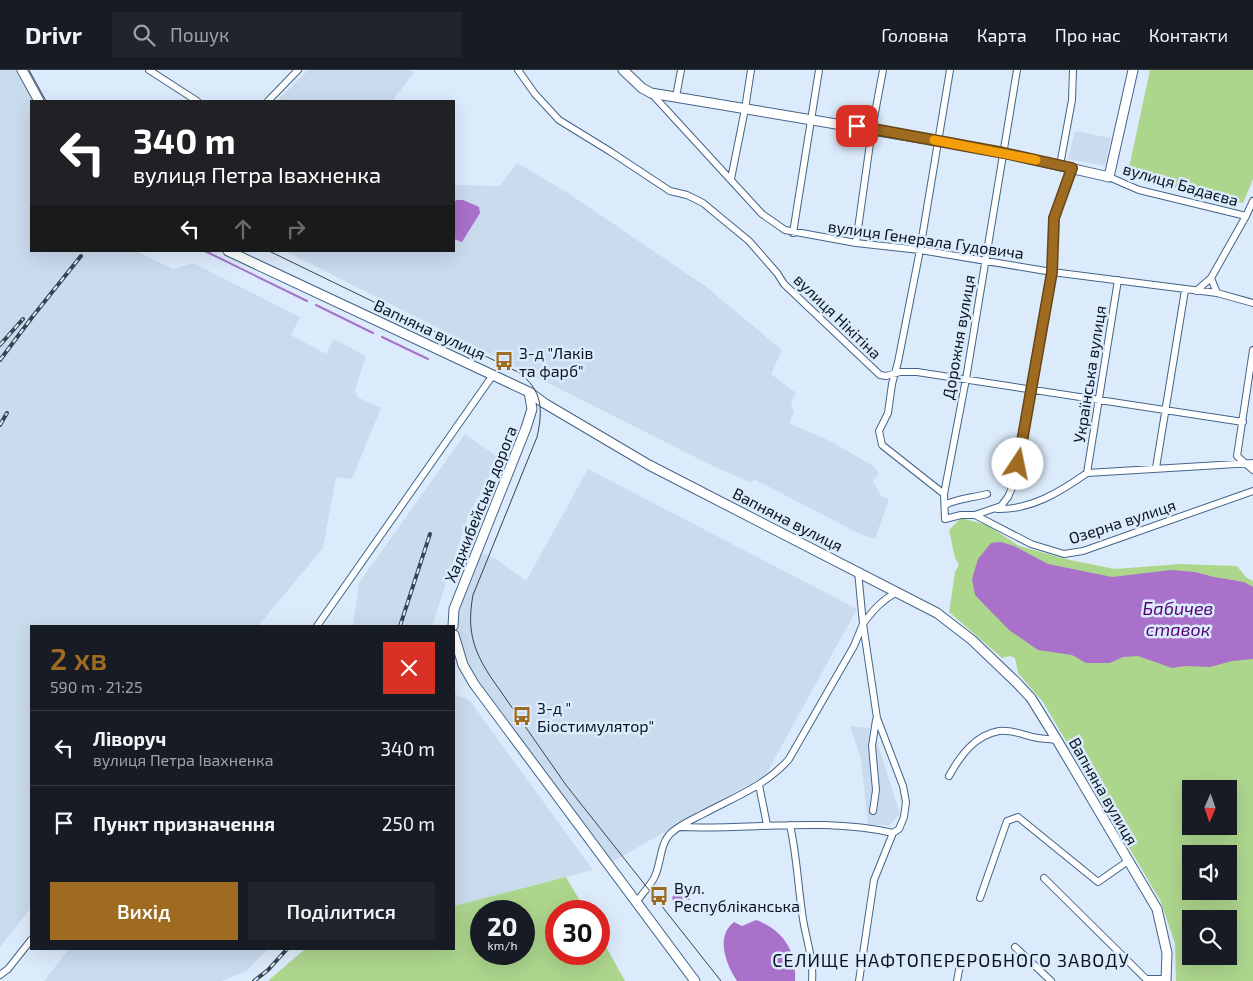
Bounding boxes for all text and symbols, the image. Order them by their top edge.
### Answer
search box [112,12,462,57]
text: Drivr [25,20,82,49]
icon: search [130,21,158,49]
text: Пошук [170,23,229,46]
text: Головна [881,24,949,46]
text: Карта [977,24,1027,46]
text: Про нас [1055,24,1121,46]
text: Контакти [1149,24,1228,46]
pin [836,105,878,147]
icon: arrive [843,112,871,140]
text: 340 m [133,119,236,161]
icon: left [50,120,115,185]
street label: вулиця Бадаєва [1121,158,1241,211]
text: вулиця Петра Івахненка [133,161,381,187]
icon: left [176,215,204,243]
icon: ahead [229,215,257,243]
icon: right [282,215,310,243]
street label: вулиця Генерала Гудовича [827,216,1025,263]
street label: вулиця Нікітіна [790,270,886,363]
street label: Дорожня вулиця [938,273,979,401]
street label: Вапняна вулиця [371,295,489,364]
street label: Українська вулиця [1069,304,1110,444]
place label: З-д "Лаків та фарб" [519,343,593,380]
bus stop icon: З-д "Лаків та фарб" [493,350,515,372]
street label: Хаджибейська дорога [440,423,520,585]
position arrow [991,437,1043,489]
street label: Вапняна вулиця [729,483,846,556]
street label: Озерна вулиця [1066,495,1178,548]
water label: Бабичев ставок [1143,597,1213,640]
text: 2 хв [50,640,107,676]
button: close [383,642,435,694]
text: 590 m · 21:25 [50,677,143,696]
place label: З-д " Біостимулятор" [537,698,654,736]
bus stop icon: З-д " Біостимулятор" [511,705,533,727]
text: Ліворуч [93,727,166,750]
icon: left [50,734,78,762]
street label: Вапняна вулиця [1065,734,1142,849]
text: 340 m [380,737,435,760]
text: вулиця Петра Івахненка [93,750,274,769]
north arrow [1182,780,1238,835]
map controls [1182,780,1237,965]
icon: arrive [50,809,78,837]
text: Пункт призначення [93,812,275,835]
text: 250 m [382,812,435,835]
button: sound [1182,845,1237,900]
place label: Вул. Республіканська [674,878,800,916]
button: Вихід [50,882,238,940]
button: Поділитися [248,882,435,940]
bus stop icon: Вул. Республіканська [648,885,670,907]
speed limit sign: 30 [545,900,610,965]
button: search [1182,910,1237,965]
text: 20 [487,911,518,941]
text: km/h [488,938,517,952]
district label: СЕЛИЩЕ НАФТОПЕРЕРОБНОГО ЗАВОДУ [772,949,1130,971]

